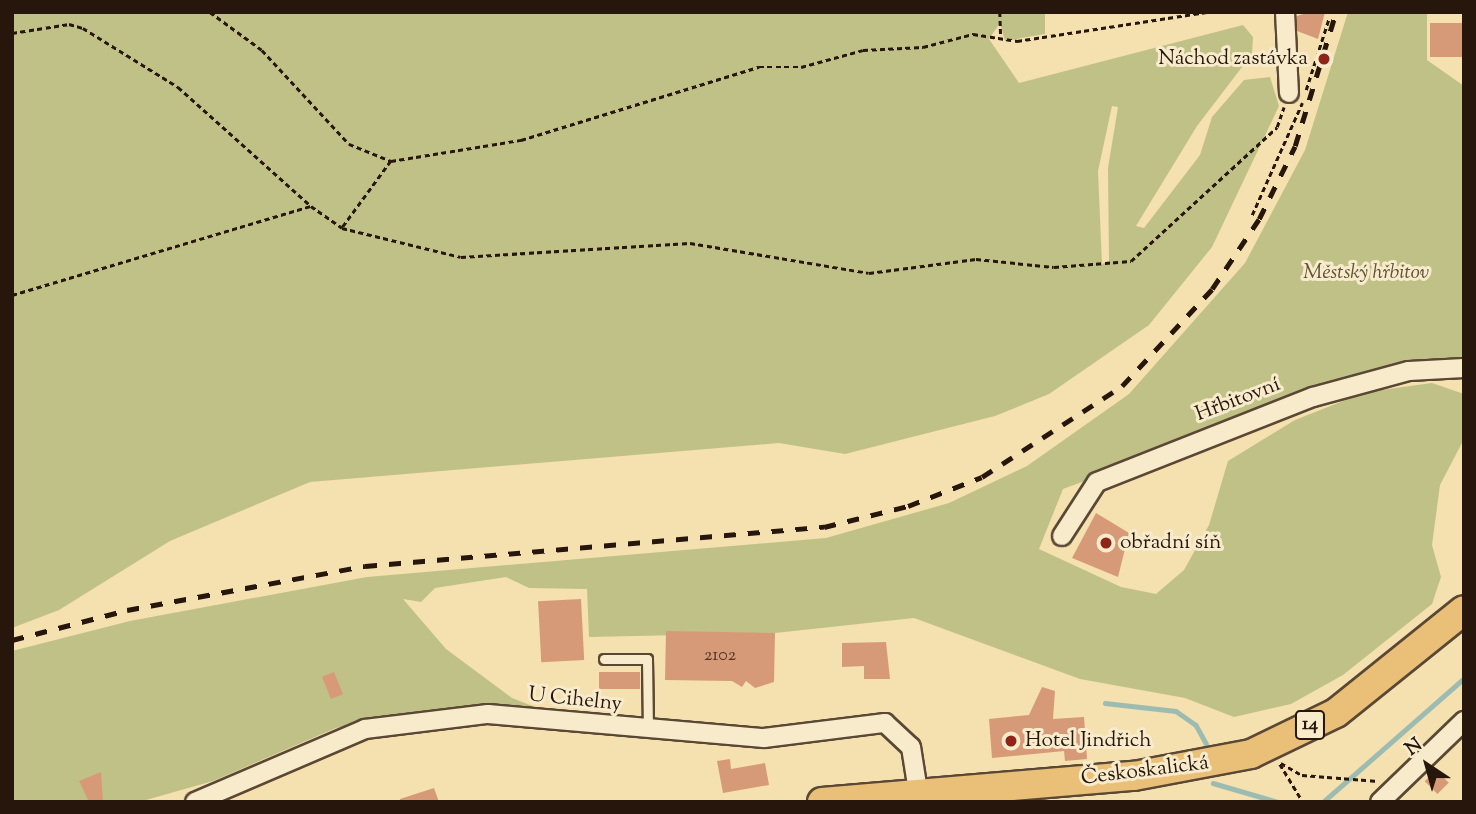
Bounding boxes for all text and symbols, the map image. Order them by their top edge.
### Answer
place label: Náchod zastávka [1158,46,1308,72]
marker: Náchod zastávka [1314,49,1334,69]
park label: Městský hřbitov [1303,260,1429,286]
street label: Hřbitovní [1192,372,1284,428]
place label: obřadní síň [1120,530,1221,556]
marker: obřadní síň [1098,535,1114,551]
house number: 2102 [704,645,736,667]
street label: U Cihelny [527,683,623,717]
road number: 14 [1294,710,1326,740]
place label: Hotel Jindřich [1025,728,1152,754]
north arrow [1392,730,1462,800]
text: N [1400,732,1428,763]
marker: Hotel Jindřich [1003,733,1019,749]
street label: Českoskalická [1080,751,1210,791]

